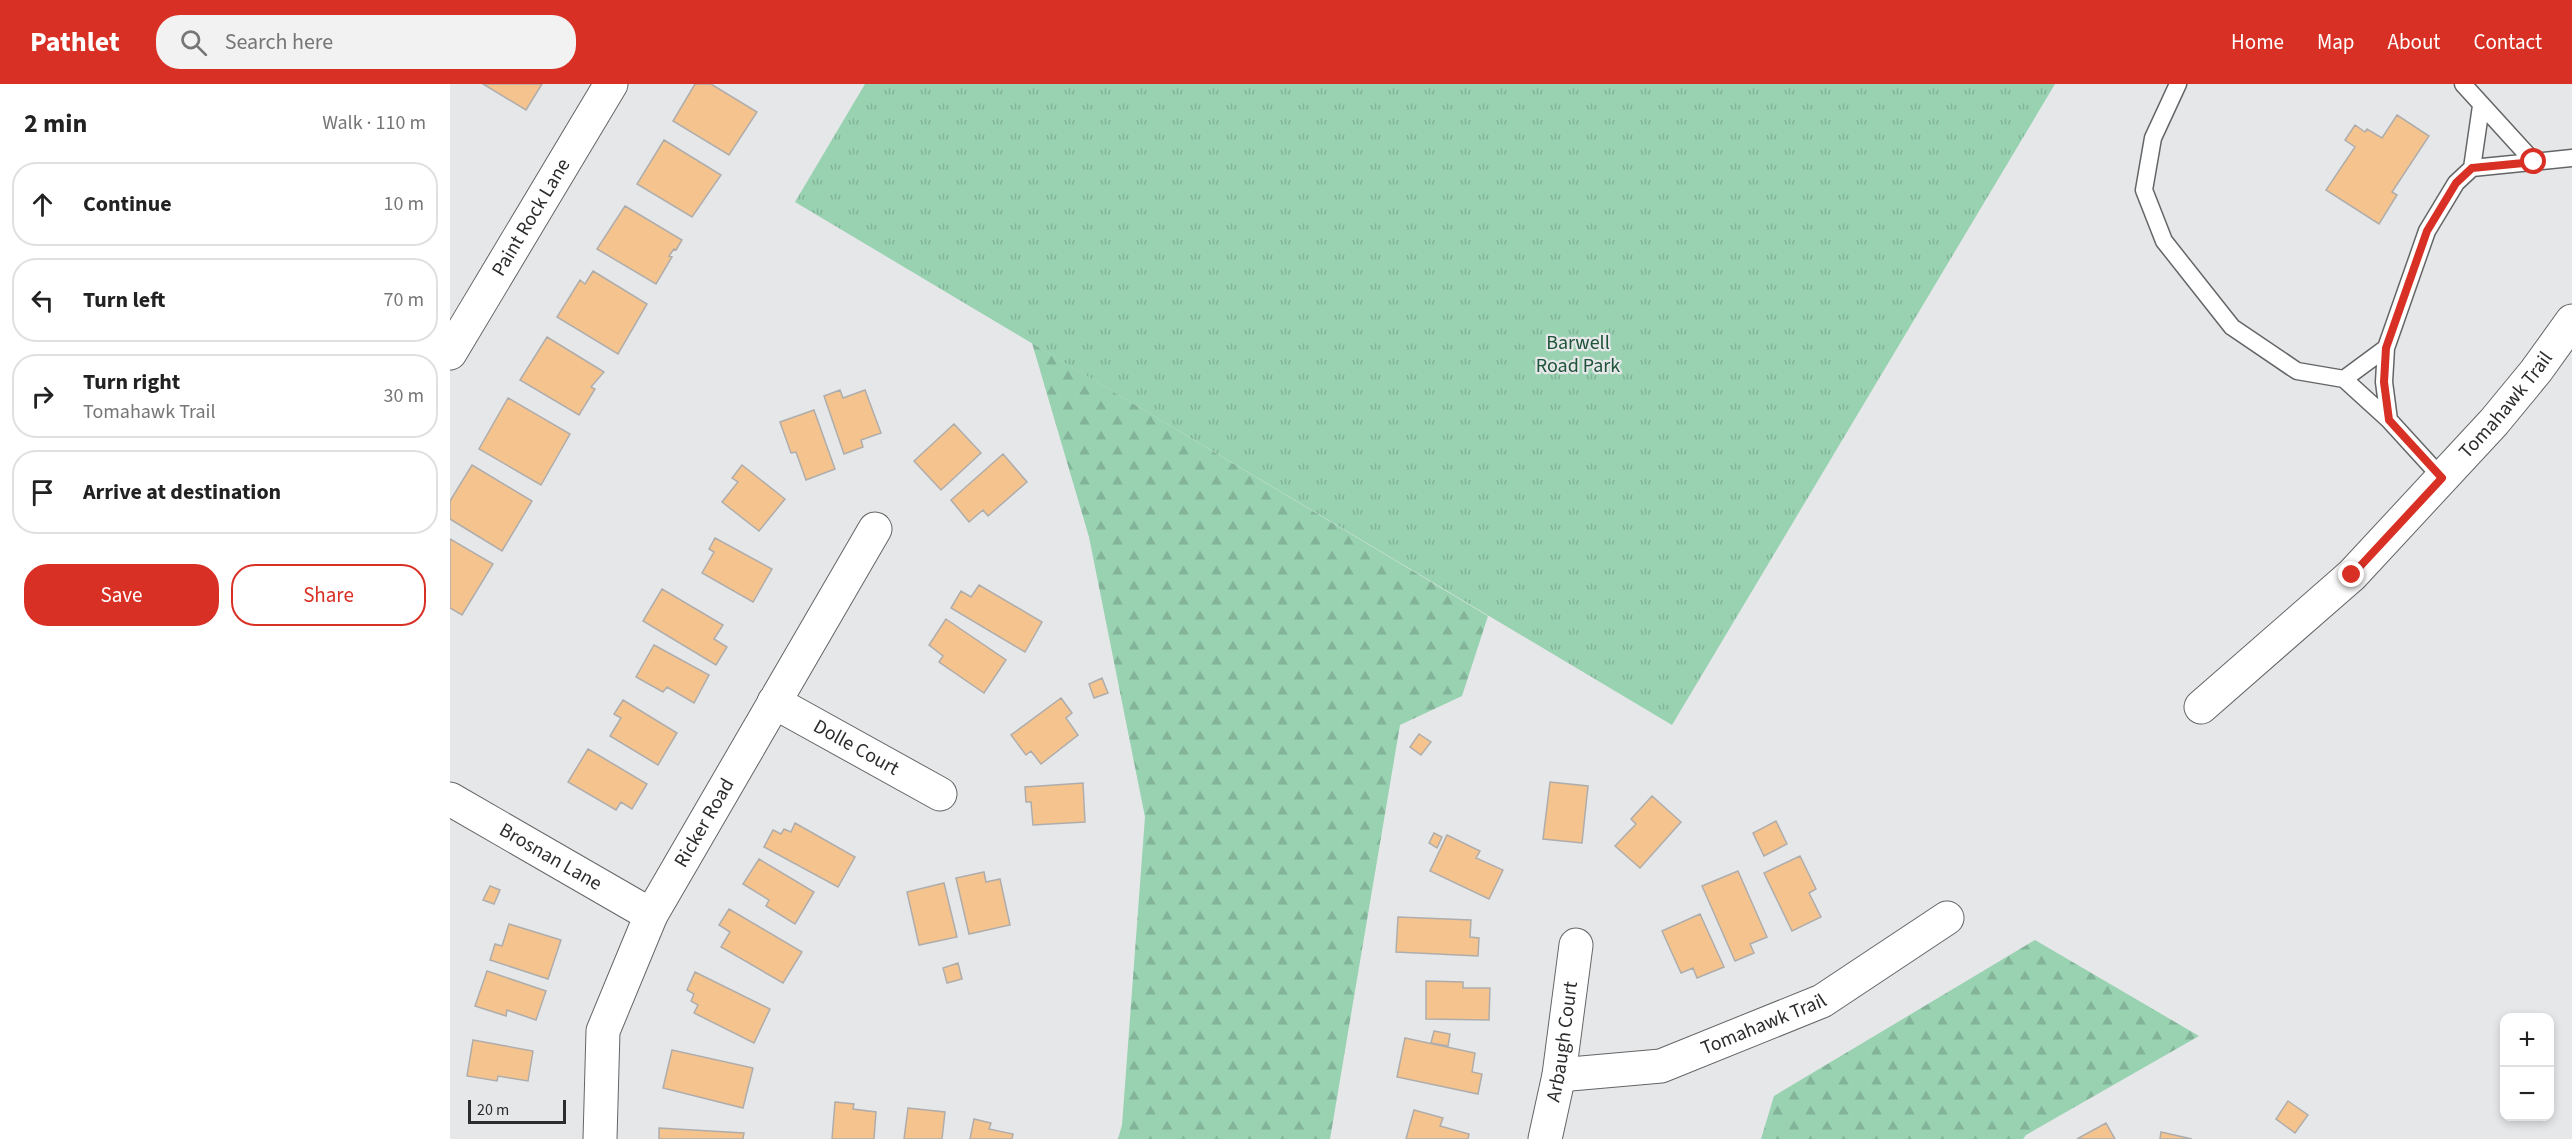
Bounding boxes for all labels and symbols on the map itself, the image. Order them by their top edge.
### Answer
route start [2520,148,2546,174]
street label: Paint Rock Lane [485,153,577,282]
park label: Barwell Road Park [1536,329,1620,380]
street label: Tomahawk Trail [2453,346,2560,465]
route end [2338,561,2364,587]
street label: Dolle Court [808,712,904,783]
street label: Ricker Road [668,773,741,873]
street label: Brosnan Lane [494,816,607,898]
street label: Arbaugh Court [1540,980,1585,1105]
street label: Tomahawk Trail [1697,988,1832,1062]
scale bar [468,1097,566,1124]

